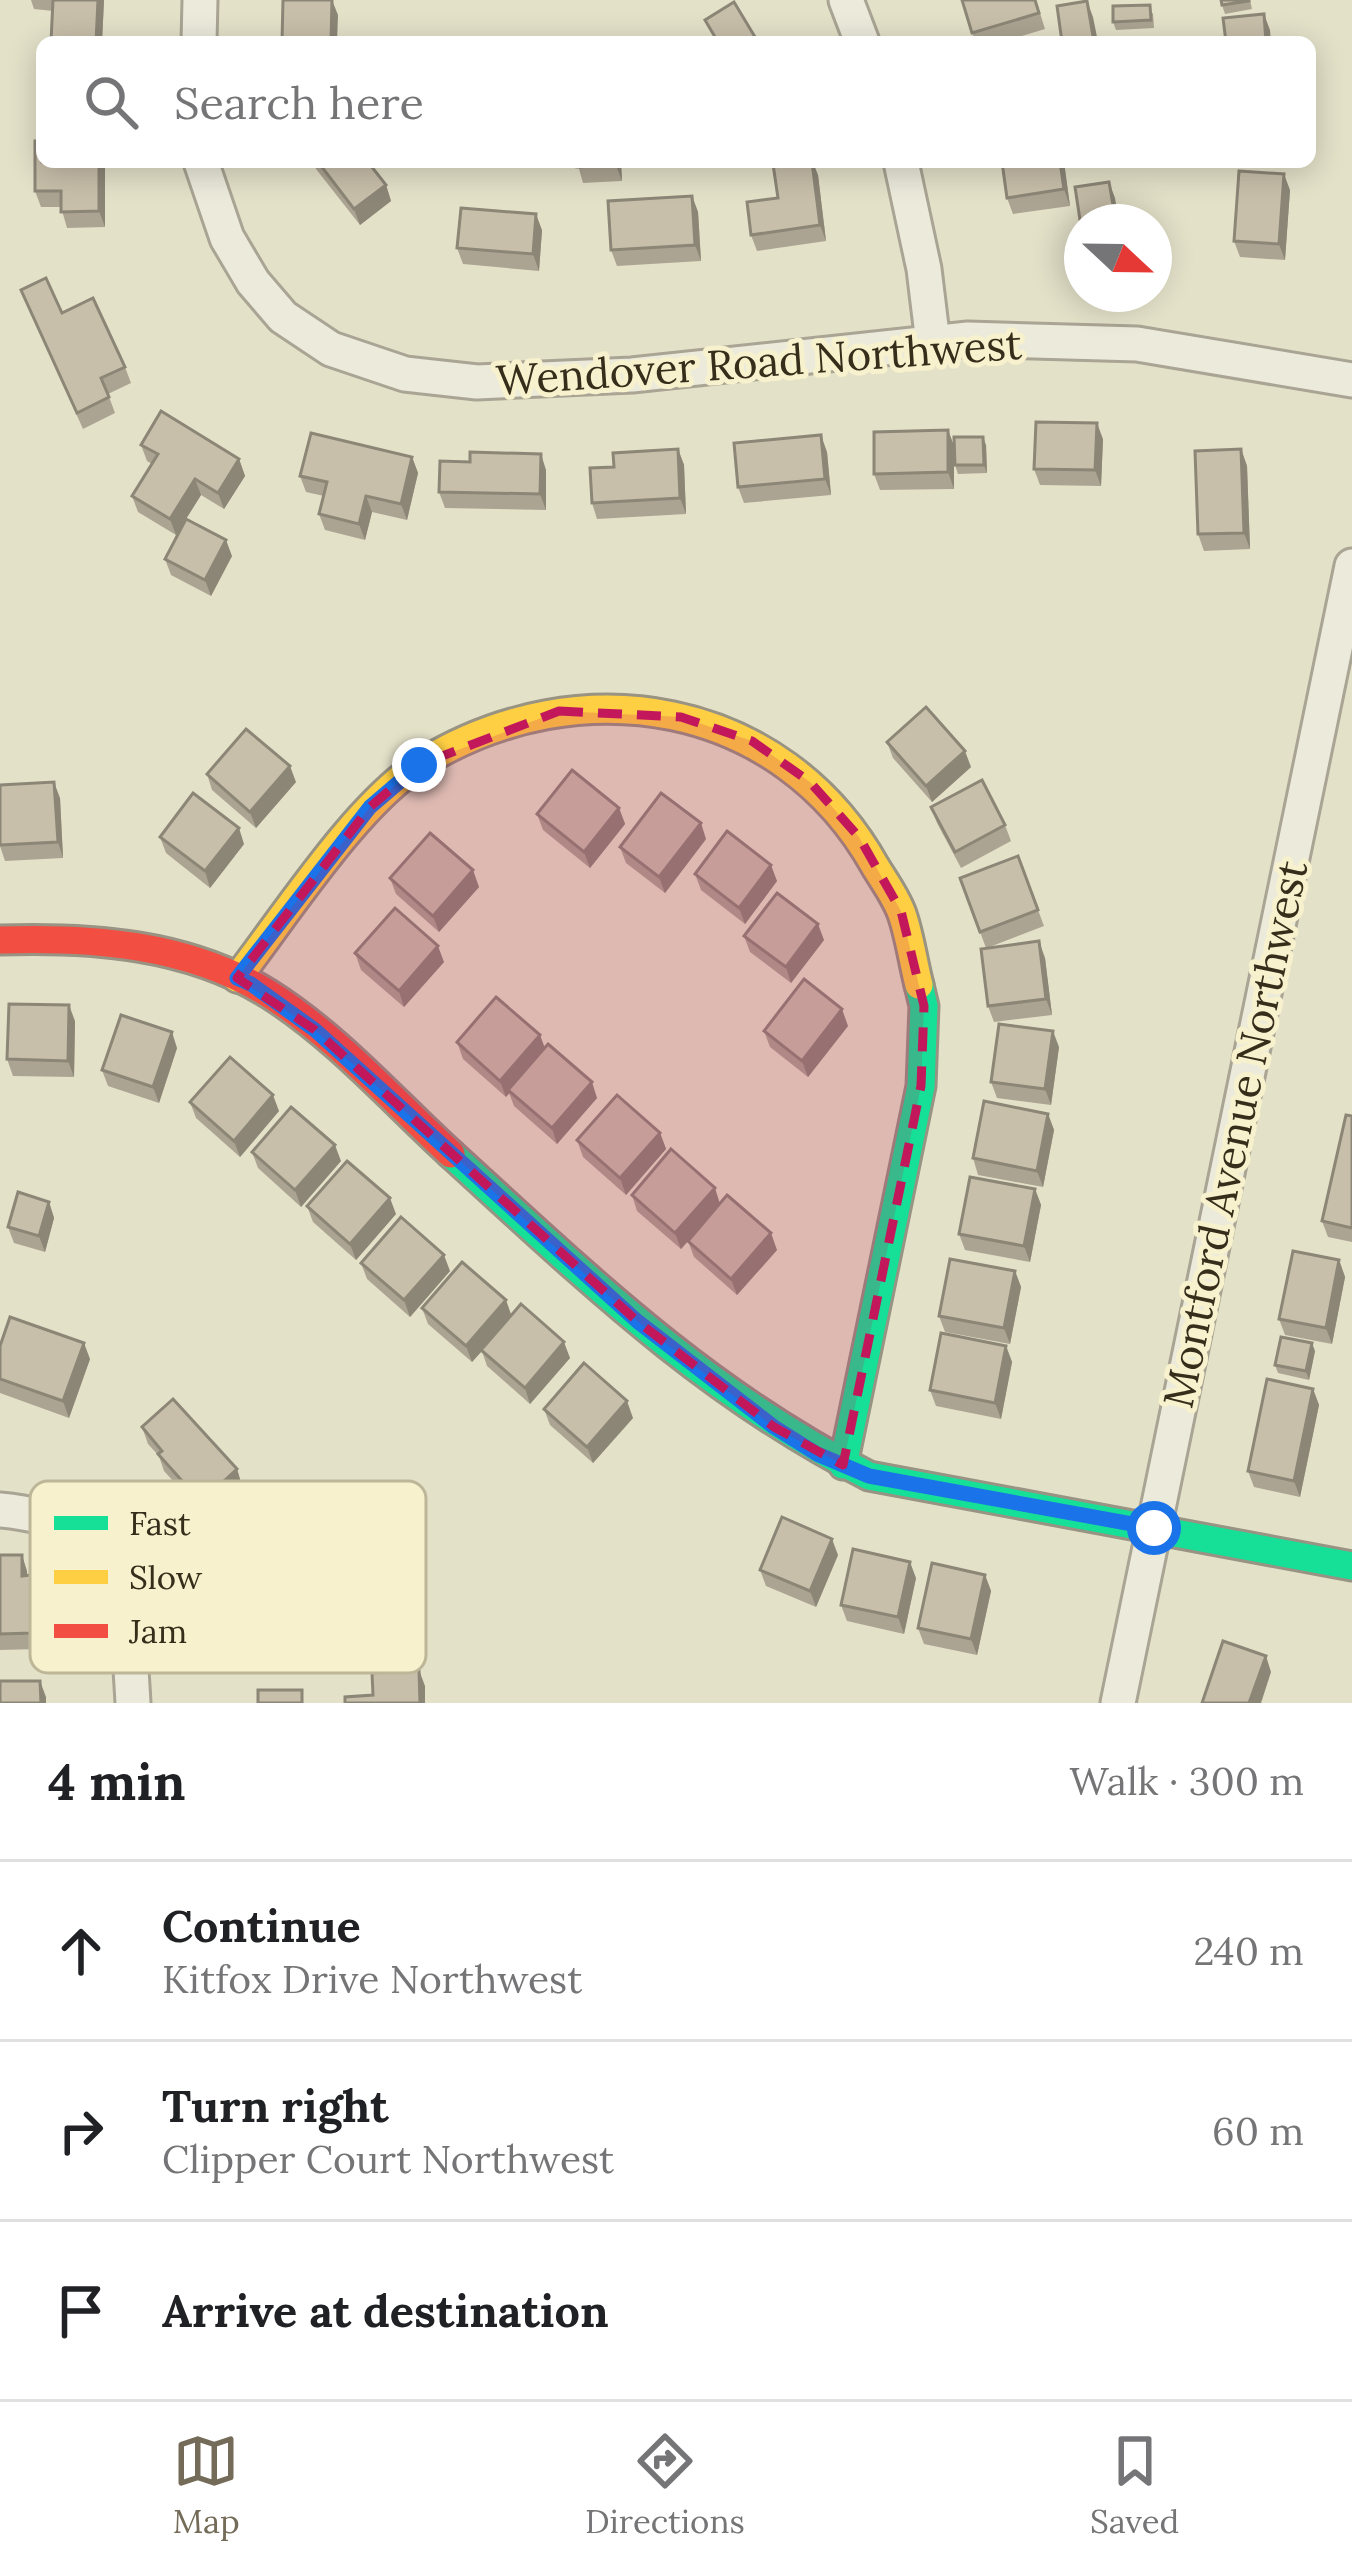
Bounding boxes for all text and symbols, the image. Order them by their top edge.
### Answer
search box [36,36,1316,168]
icon: search [78,69,144,135]
text: Search here [174,74,424,131]
north arrow [1064,204,1172,312]
street label: Wendover Road Northwest [494,317,1024,407]
route end [392,738,446,792]
street label: Montford Avenue Northwest [1151,855,1320,1412]
legend [30,1481,426,1673]
route start [1127,1501,1181,1555]
text: Fast [129,1502,191,1544]
text: Slow [129,1556,203,1598]
text: Jam [128,1610,187,1652]
text: 4 min [48,1749,185,1814]
text: Walk · 300 m [1069,1756,1304,1806]
text: Continue [162,1897,361,1954]
icon: ahead [48,1918,114,1984]
text: 240 m [1193,1926,1304,1976]
text: Kitfox Drive Northwest [162,1954,582,2004]
text: Turn right [162,2077,389,2134]
icon: right [48,2098,114,2164]
text: 60 m [1212,2106,1304,2156]
text: Clipper Court Northwest [162,2134,614,2184]
icon: arrive [48,2278,114,2344]
text: Arrive at destination [162,2282,609,2339]
tab: Map [173,2428,240,2542]
tab: Directions [585,2428,745,2542]
tab: Saved [1090,2428,1179,2542]

